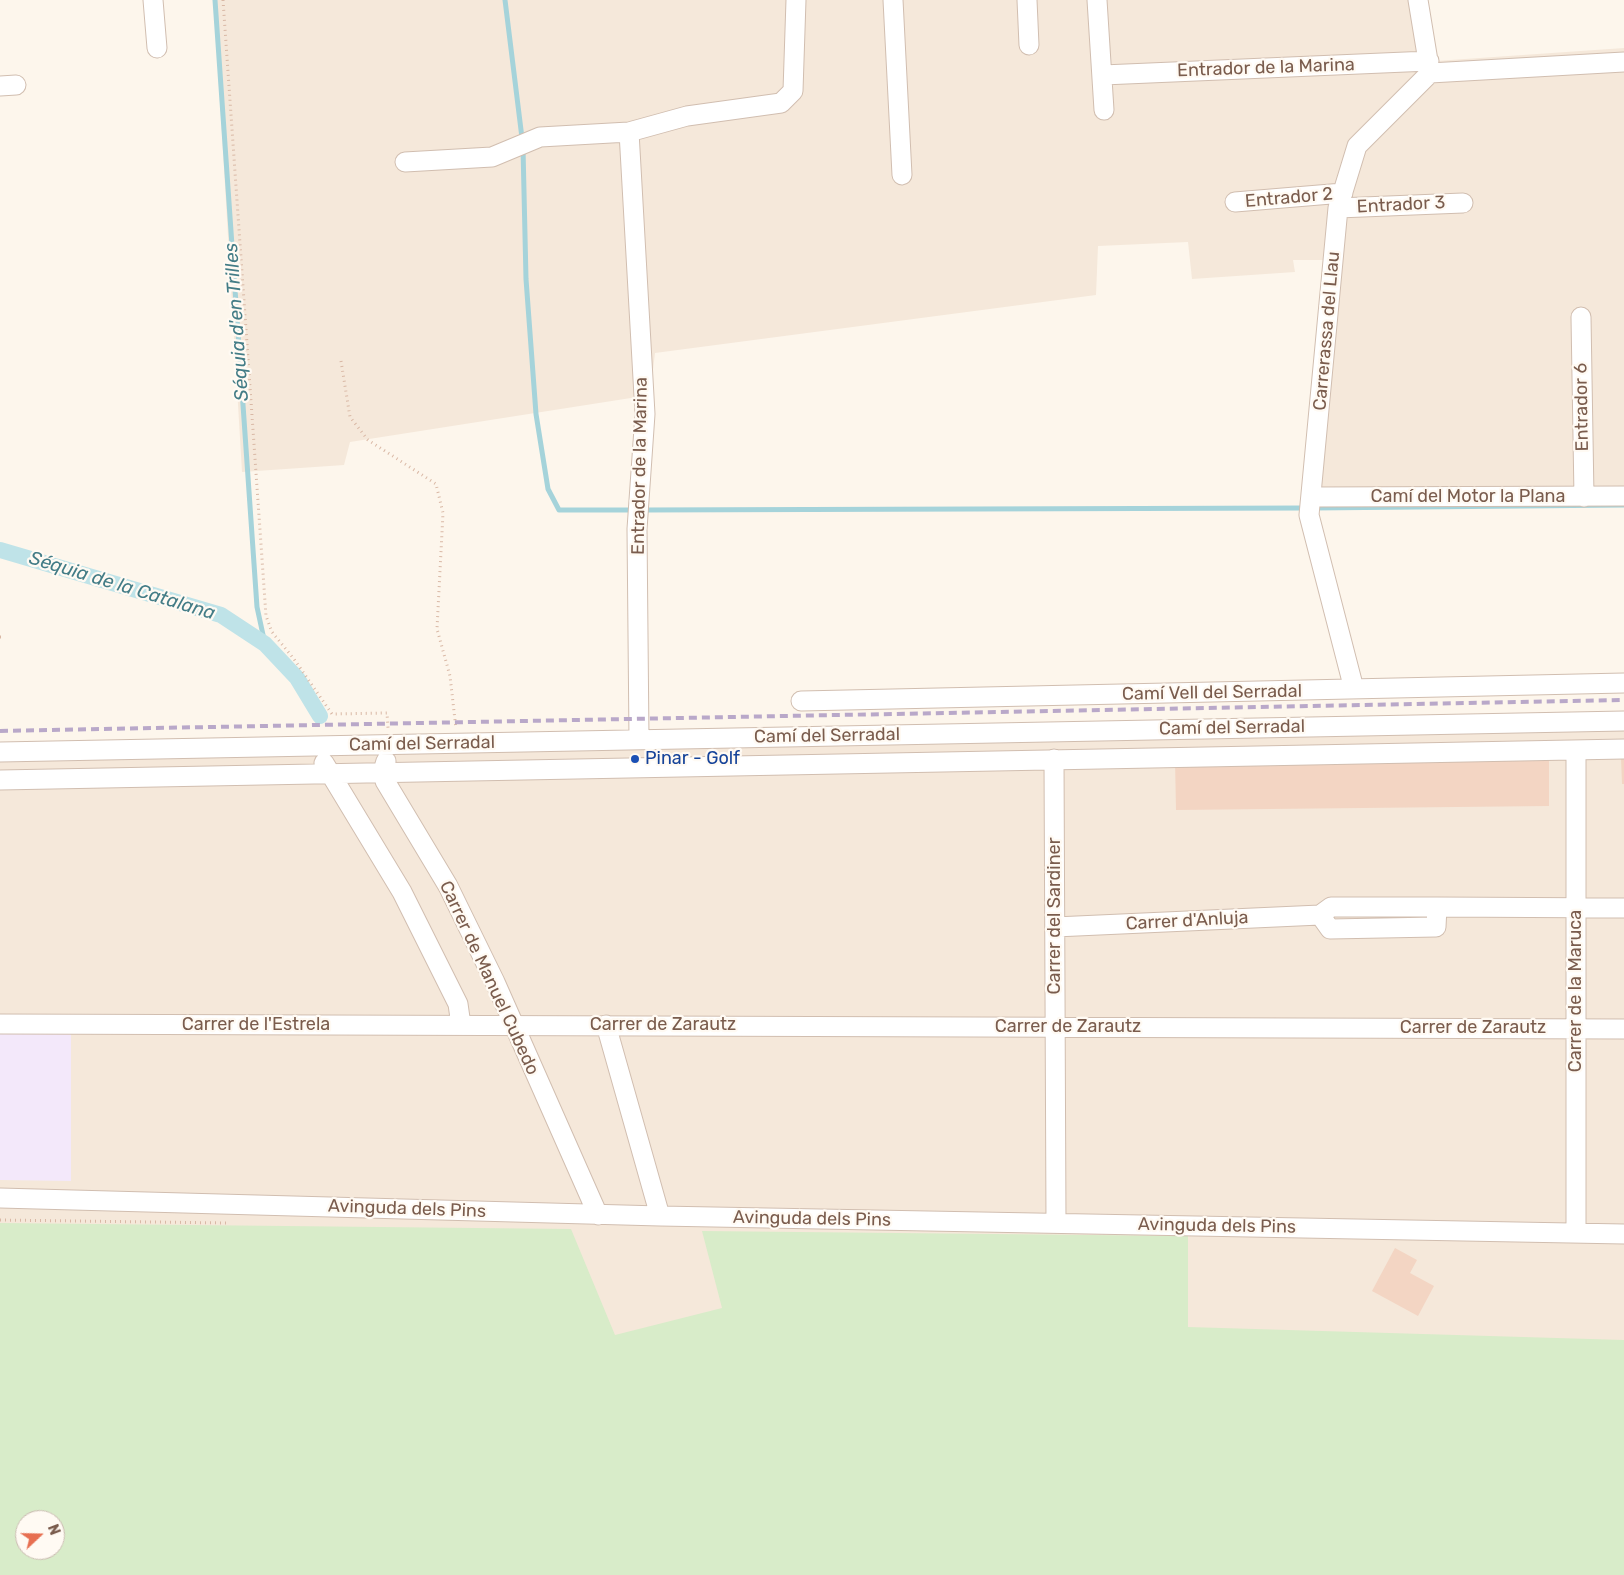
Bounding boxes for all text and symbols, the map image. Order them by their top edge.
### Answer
street label: Entrador de la Marina [1177,54,1355,82]
street label: Entrador 2 [1244,183,1334,213]
street label: Entrador 3 [1356,192,1446,218]
water label: Séquia d'en Trilles [220,242,254,402]
street label: Carrerassa del Llau [1309,251,1345,411]
street label: Entrador 6 [1570,363,1594,451]
street label: Entrador de la Marina [628,377,652,555]
street label: Camí del Motor la Plana [1371,486,1565,508]
water label: Séquia de la Catalana [26,547,218,625]
street label: Camí Vell del Serradal [1122,681,1302,705]
street label: Camí del Serradal [1159,716,1305,740]
street label: Camí del Serradal [754,724,900,748]
street label: Camí del Serradal [349,732,495,756]
place label: Pinar - Golf [645,748,740,770]
marker: Pinar - Golf [629,753,641,765]
street label: Carrer del Sardiner [1044,837,1066,995]
street label: Carrer de Manuel Cubedo [435,878,543,1078]
street label: Carrer d'Anluja [1125,907,1249,935]
street label: Carrer de la Maruca [1565,910,1587,1072]
street label: Carrer de l'Estrela [182,1014,330,1036]
street label: Carrer de Zarautz [590,1014,736,1036]
street label: Carrer de Zarautz [995,1016,1141,1038]
street label: Carrer de Zarautz [1400,1017,1546,1039]
street label: Avinguda dels Pins [328,1195,486,1223]
street label: Avinguda dels Pins [733,1207,891,1231]
street label: Avinguda dels Pins [1138,1214,1296,1238]
north arrow [15,1510,65,1560]
text: N [44,1522,63,1538]

